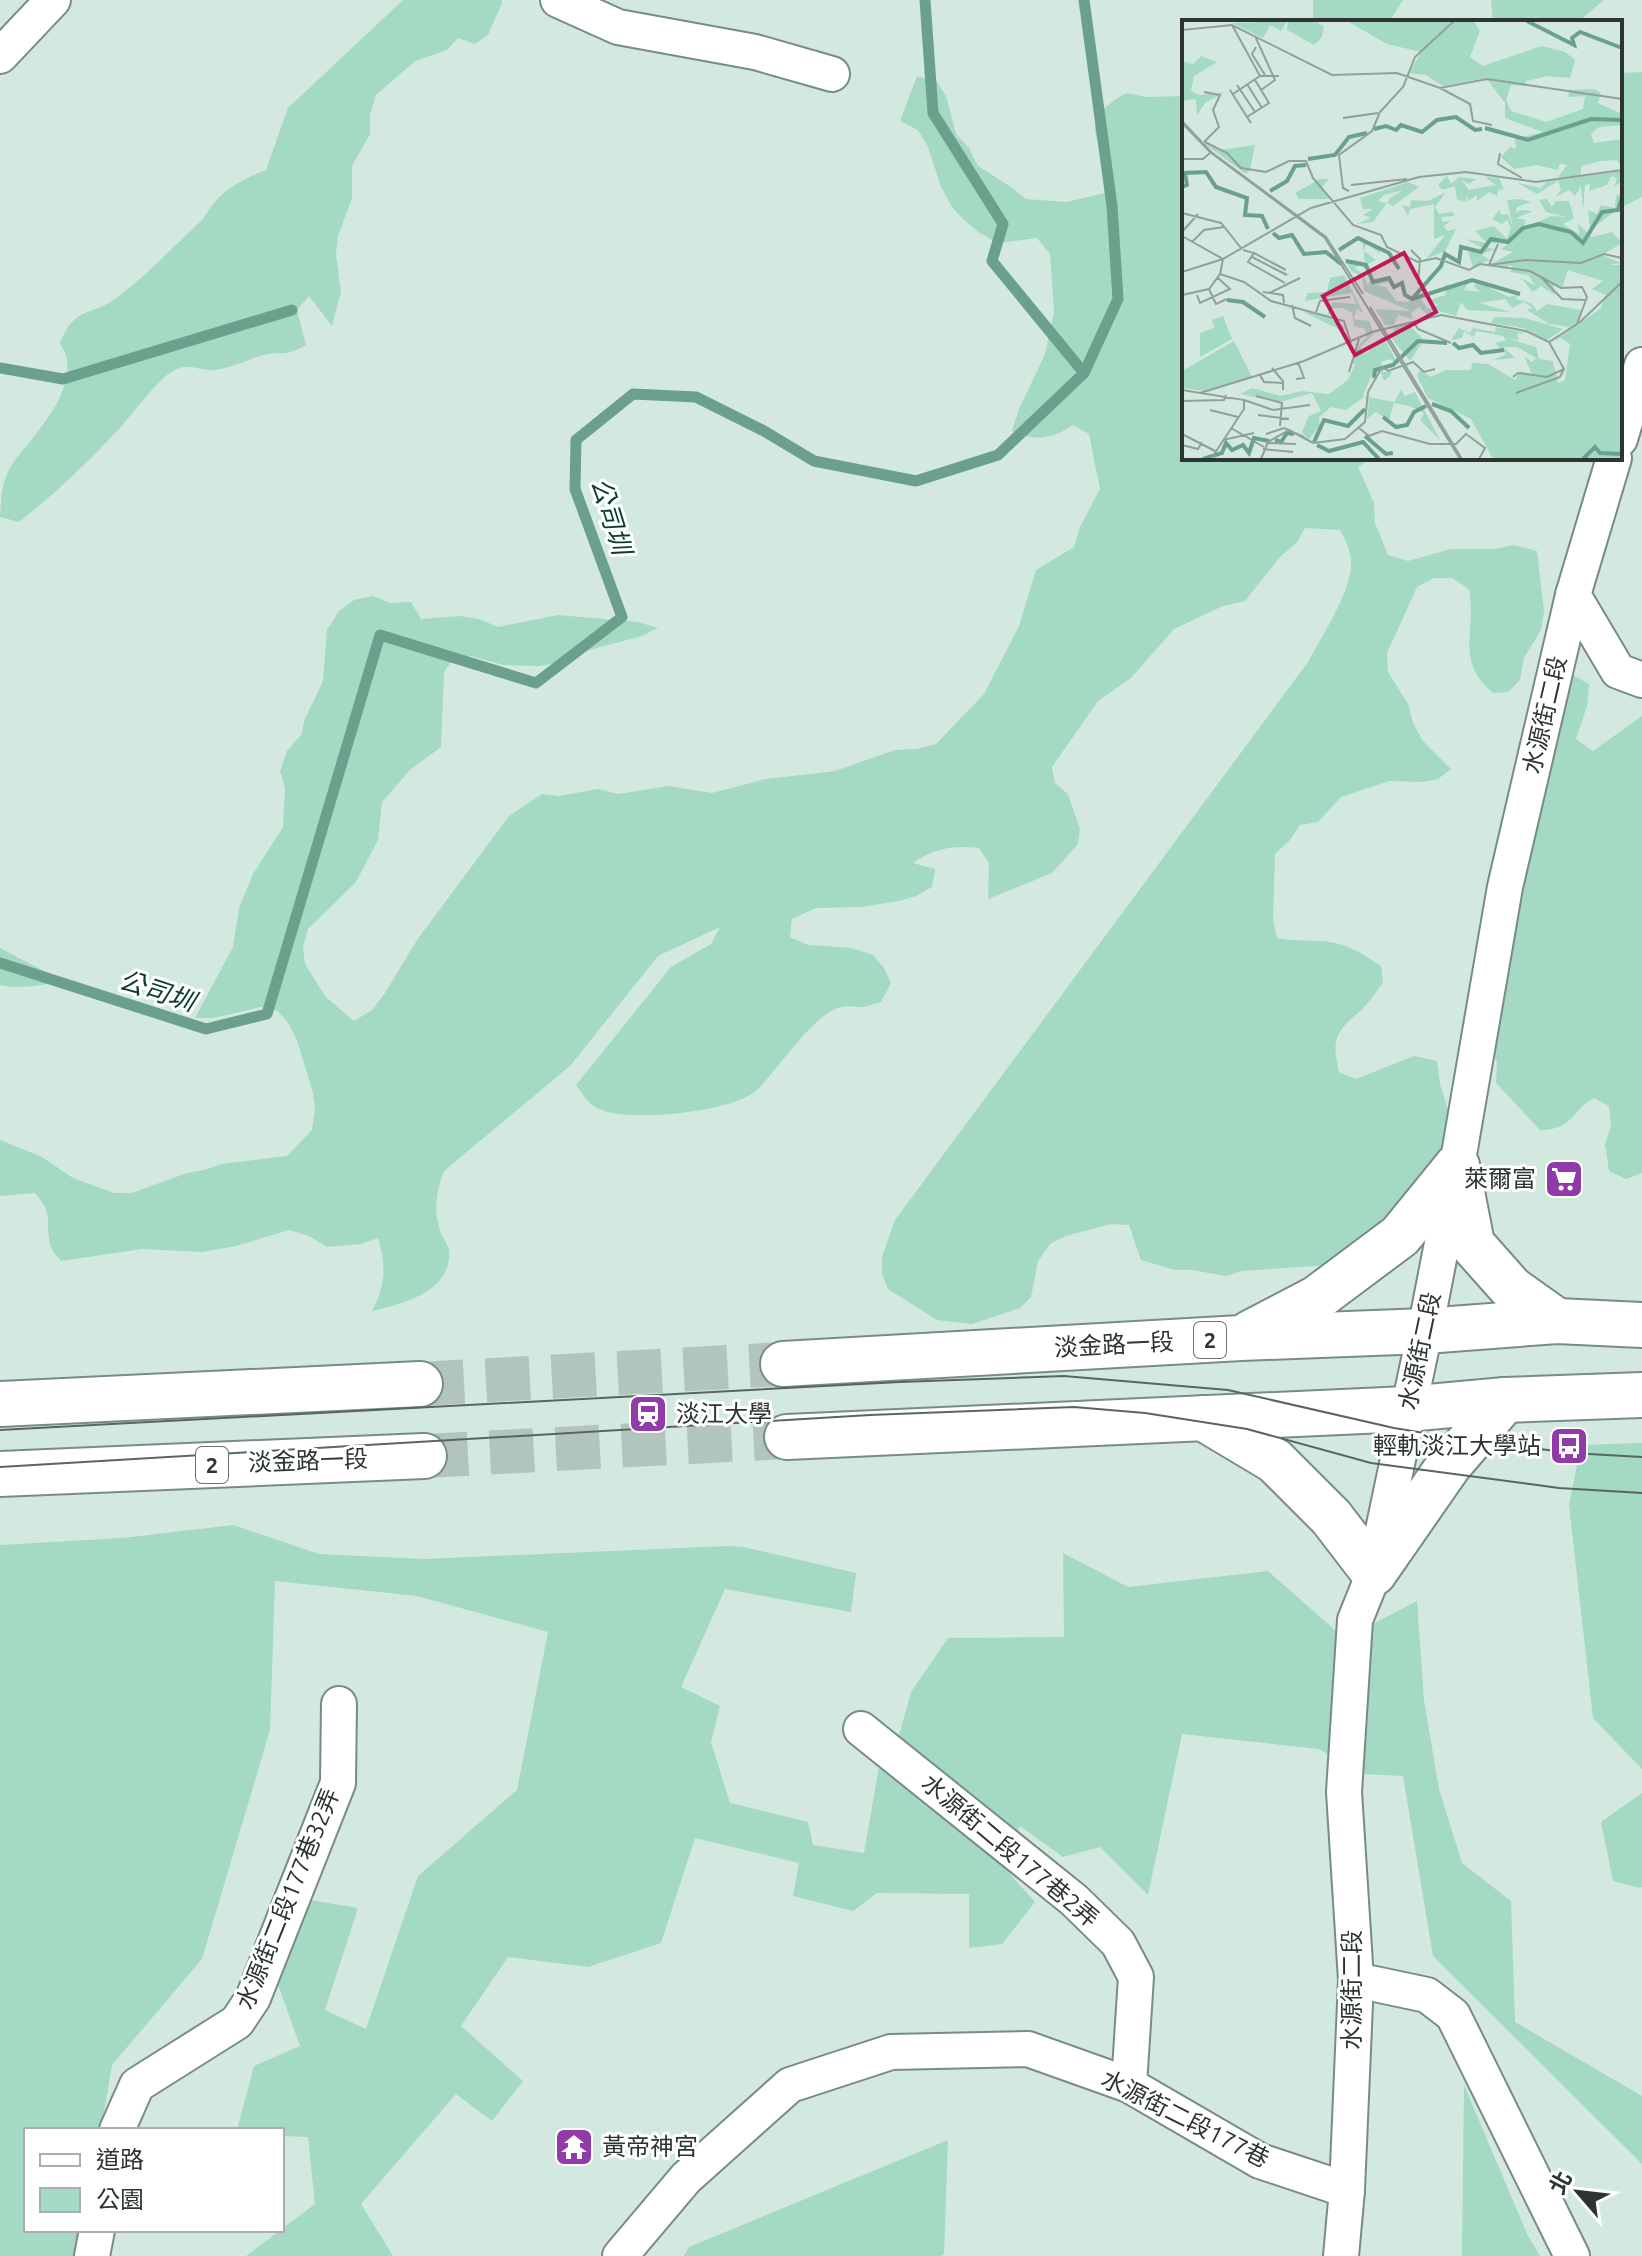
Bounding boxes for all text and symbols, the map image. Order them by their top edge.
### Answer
inset map [1182,20,1622,460]
water label: 公司圳 [586,474,638,561]
street label: 水源街二段 [1518,653,1571,776]
water label: 公司圳 [116,965,203,1018]
supermarket icon: 萊爾富 [1543,1158,1585,1200]
place label: 萊爾富 [1464,1165,1536,1192]
street label: 水源街二段 [1394,1289,1445,1412]
road number: 2 [1194,1322,1226,1358]
street label: 淡金路一段 [1053,1328,1175,1361]
station icon: 淡江大學 [627,1393,669,1435]
place label: 淡江大學 [676,1400,772,1427]
bus stop icon: 輕軌淡江大學站 [1548,1425,1590,1467]
place label: 輕軌淡江大學站 [1373,1432,1541,1459]
street label: 淡金路一段 [248,1445,368,1476]
road number: 2 [196,1447,228,1483]
street label: 水源街二段177巷2弄 [917,1769,1104,1932]
street label: 水源街二段177巷32弄 [231,1784,344,2013]
street label: 水源街二段 [1338,1930,1365,2050]
street label: 水源街二段177巷 [1097,2065,1274,2172]
temple icon: 黃帝神宮 [553,2126,595,2168]
legend [24,2128,284,2232]
place label: 黃帝神宮 [602,2133,698,2160]
text: 道路 [96,2146,144,2173]
north arrow [1538,2152,1618,2232]
text: 北 [1544,2167,1576,2198]
text: 公園 [96,2186,144,2213]

